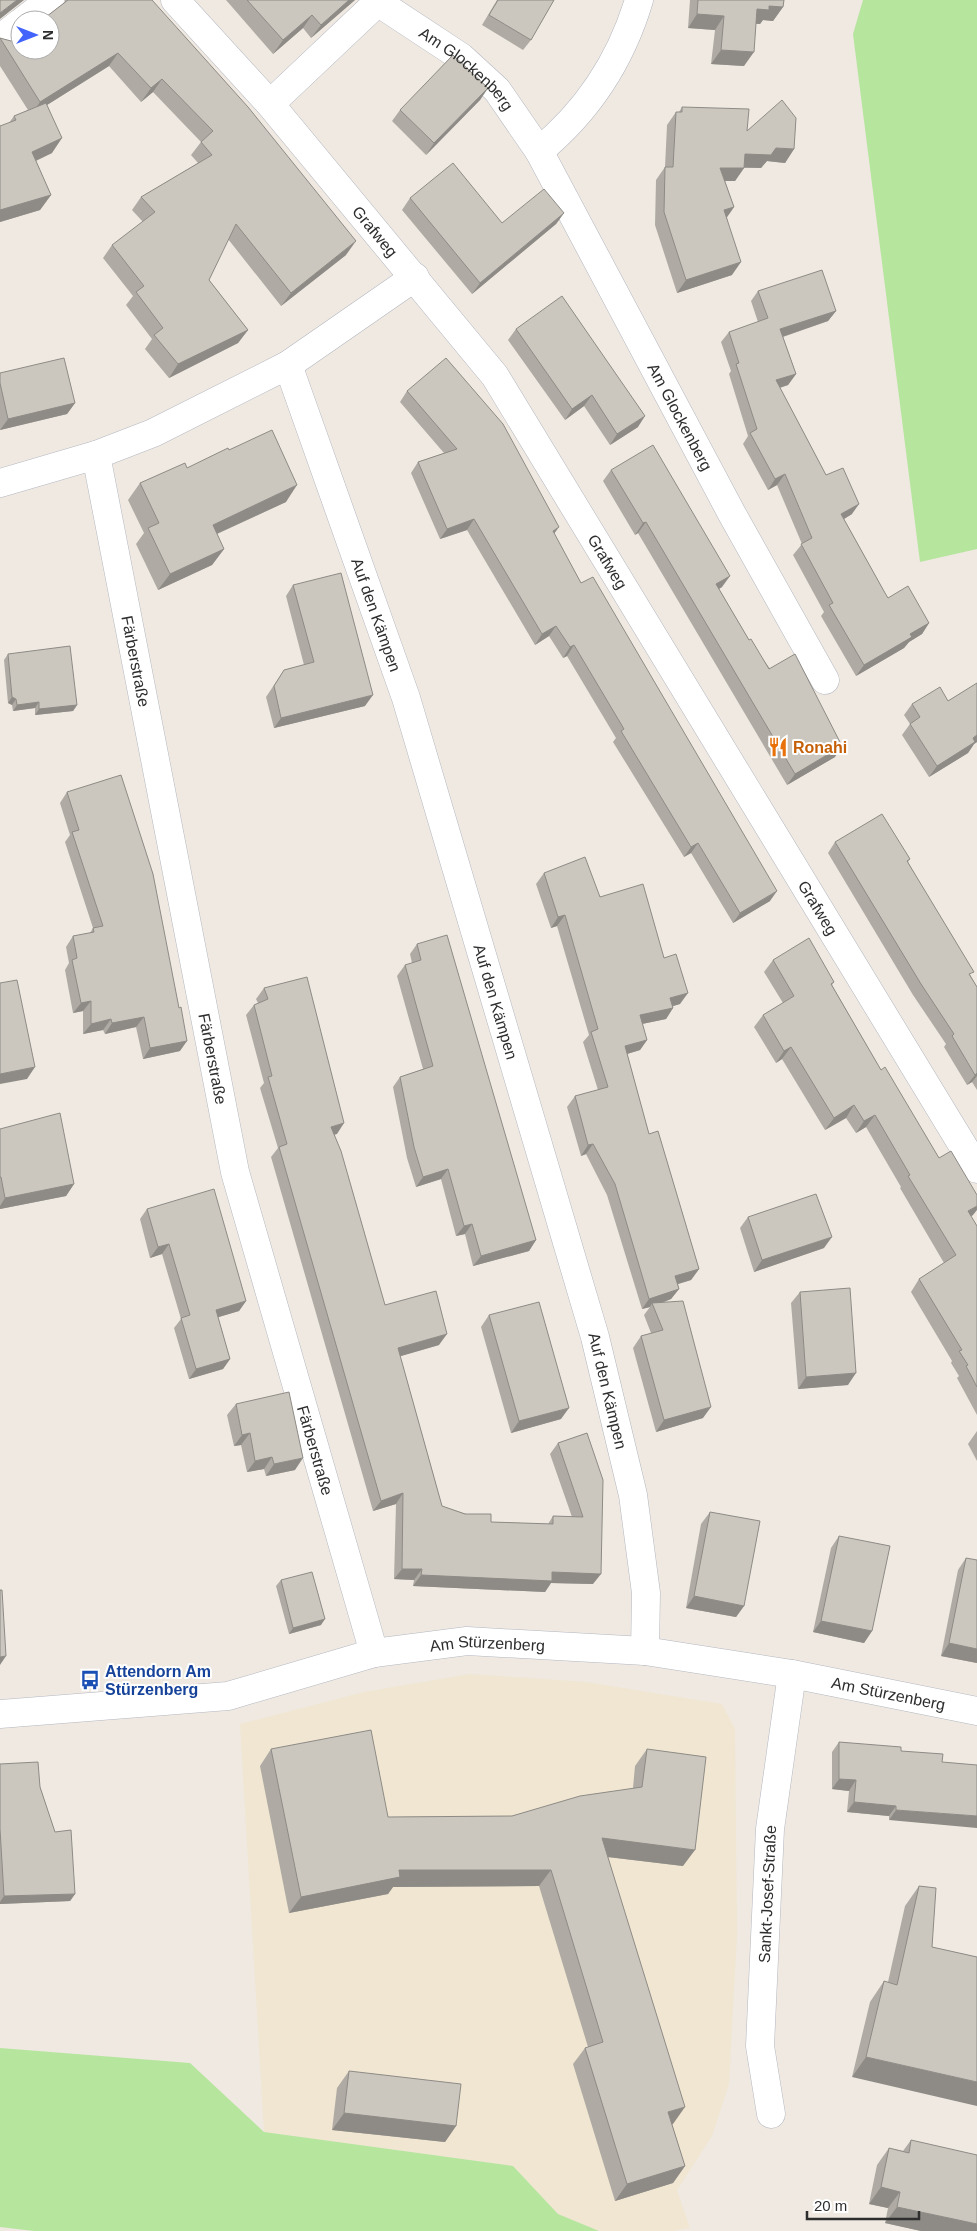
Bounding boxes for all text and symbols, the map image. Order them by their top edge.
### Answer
north arrow [10,10,60,60]
street label: Am Glockenberg [416,24,516,114]
text: N [40,30,56,40]
street label: Grafweg [349,203,401,260]
street label: Am Glockenberg [644,360,715,474]
street label: Grafweg [584,532,630,592]
street label: Auf den Kämpen [348,556,404,674]
street label: Färberstraße [118,614,153,708]
restaurant icon: Ronahi [767,736,789,758]
place label: Ronahi [793,739,847,756]
street label: Grafweg [795,878,841,938]
street label: Auf den Kämpen [470,942,520,1061]
street label: Färberstraße [195,1012,230,1106]
street label: Auf den Kämpen [585,1331,630,1451]
street label: Färberstraße [294,1404,336,1497]
street label: Am Stürzenberg [429,1633,545,1655]
place label: Attendorn Am Stürzenberg [105,1663,211,1698]
bus stop icon: Attendorn Am Stürzenberg [79,1669,101,1691]
street label: Am Stürzenberg [830,1674,947,1713]
street label: Sankt-Josef-Straße [756,1825,779,1963]
scale bar [807,2188,920,2220]
text: 20 m [814,2197,847,2214]

